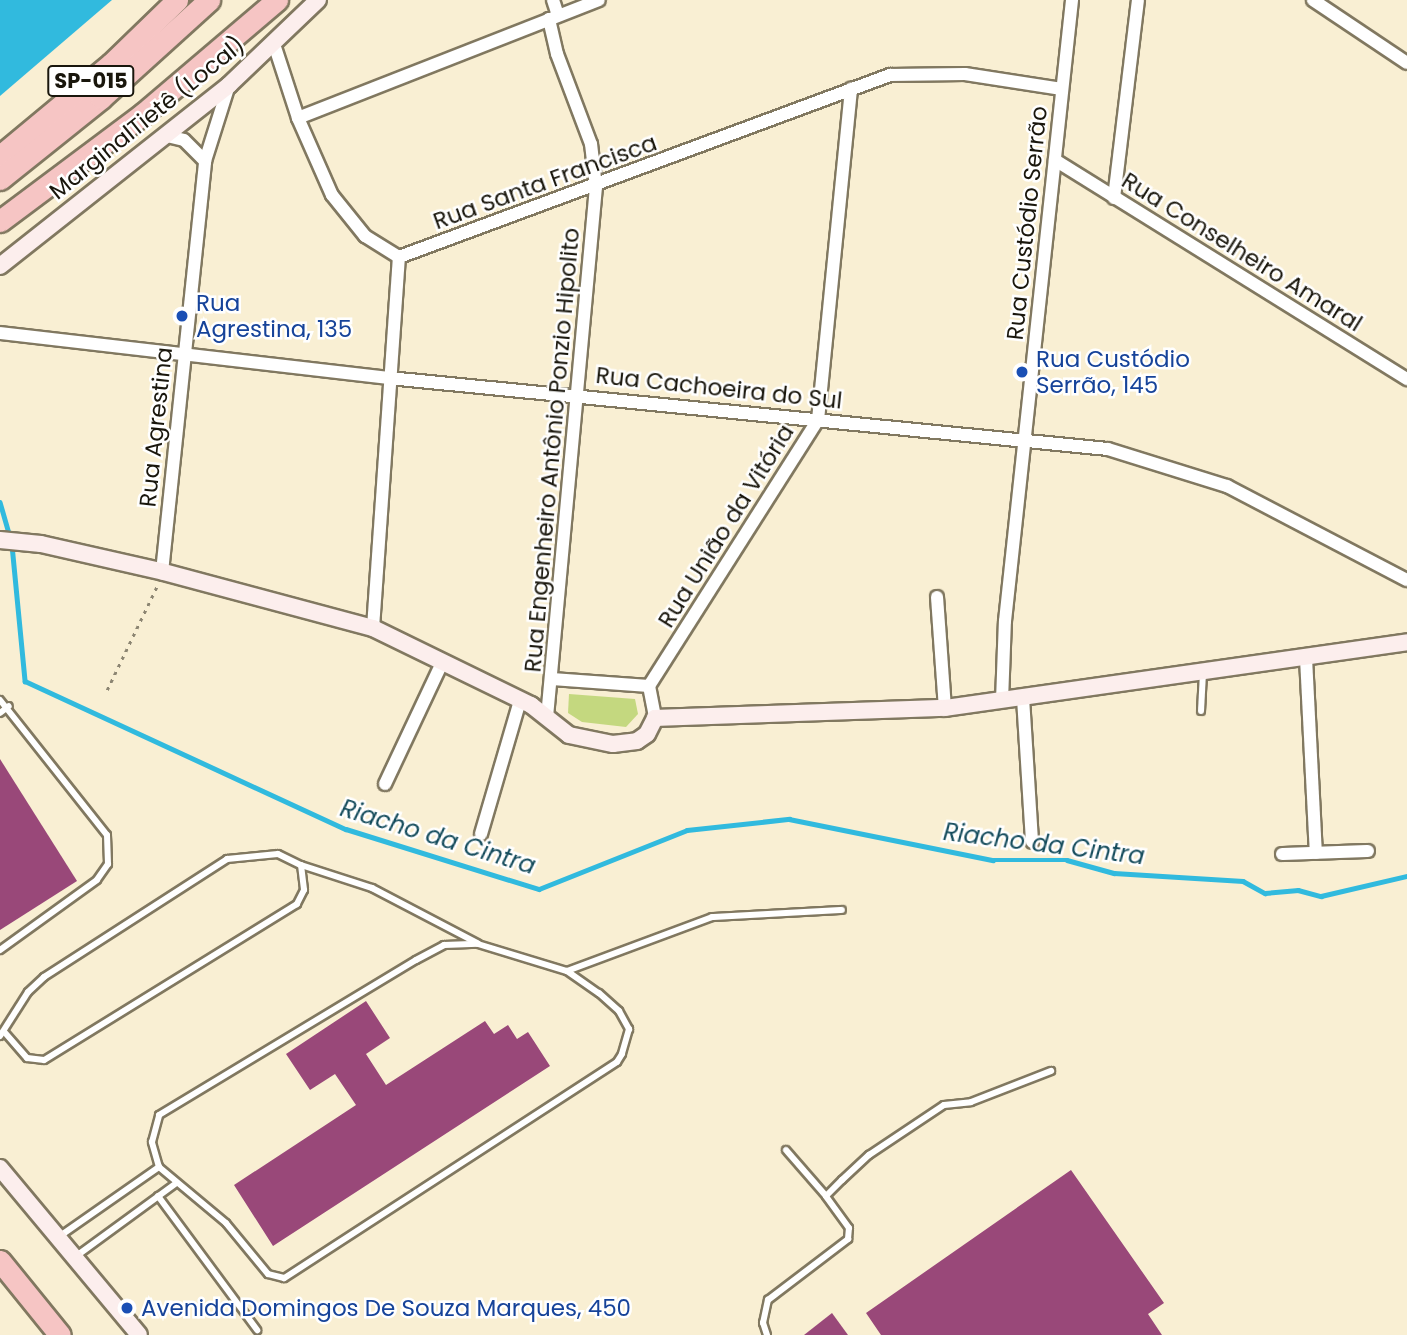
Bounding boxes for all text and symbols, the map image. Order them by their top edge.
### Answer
street label: MarginalTietê (Local) [44,31,250,205]
road number: SP-015 [47,64,135,98]
street label: Rua Custódio Serrão [1001,105,1053,341]
street label: Rua Santa Francisca [429,129,661,235]
street label: Rua Conselheiro Amaral [1117,167,1367,337]
street label: Rua Engenheiro Antônio Ponzio Hipolito [519,227,585,673]
place label: Rua Agrestina, 135 [196,289,352,343]
marker: Rua Agrestina, 135 [174,308,190,324]
place label: Rua Custódio Serrão, 145 [1036,345,1190,399]
street label: Rua Agrestina [134,346,178,508]
street label: Rua Cachoeira do Sul [594,361,844,415]
marker: Rua Custódio Serrão, 145 [1014,364,1030,380]
street label: Rua União da Vitória [652,419,800,633]
water label: Riacho da Cintra [337,794,539,880]
water label: Riacho da Cintra [942,817,1146,871]
place label: Avenida Domingos De Souza Marques, 450 [141,1294,631,1322]
marker: Avenida Domingos De Souza Marques, 450 [119,1300,135,1316]

